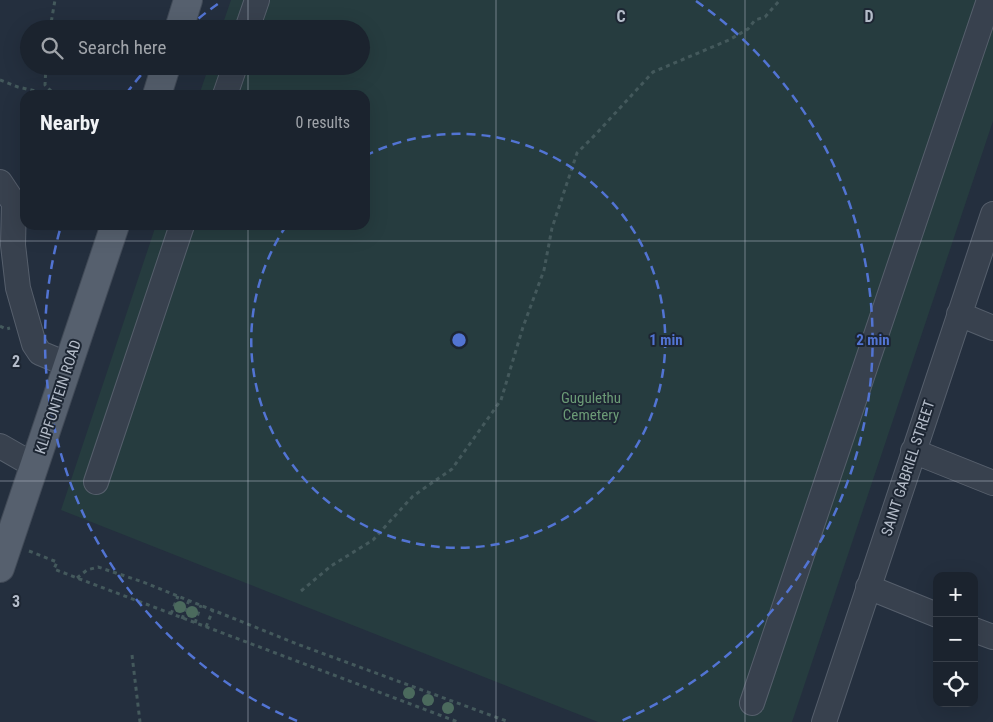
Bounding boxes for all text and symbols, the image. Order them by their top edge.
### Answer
text: C [616,7,626,26]
text: D [864,7,874,26]
search box [20,20,370,75]
icon: search [38,34,66,62]
text: Search here [78,36,166,59]
text: Nearby [40,111,99,135]
text: 0 results [295,113,350,132]
centre of rings [450,331,468,349]
text: 1 min [649,331,683,349]
text: 2 min [856,331,890,349]
street label: KLIPFONTEIN ROAD [31,338,85,456]
text: 2 [12,352,20,371]
park label: Gugulethu Cemetery [561,389,621,424]
street label: SAINT GABRIEL STREET [877,397,939,538]
map controls [933,572,978,707]
button: + [933,572,978,617]
text: 3 [12,592,20,611]
button: − [933,617,978,662]
button: locate [933,662,978,707]

